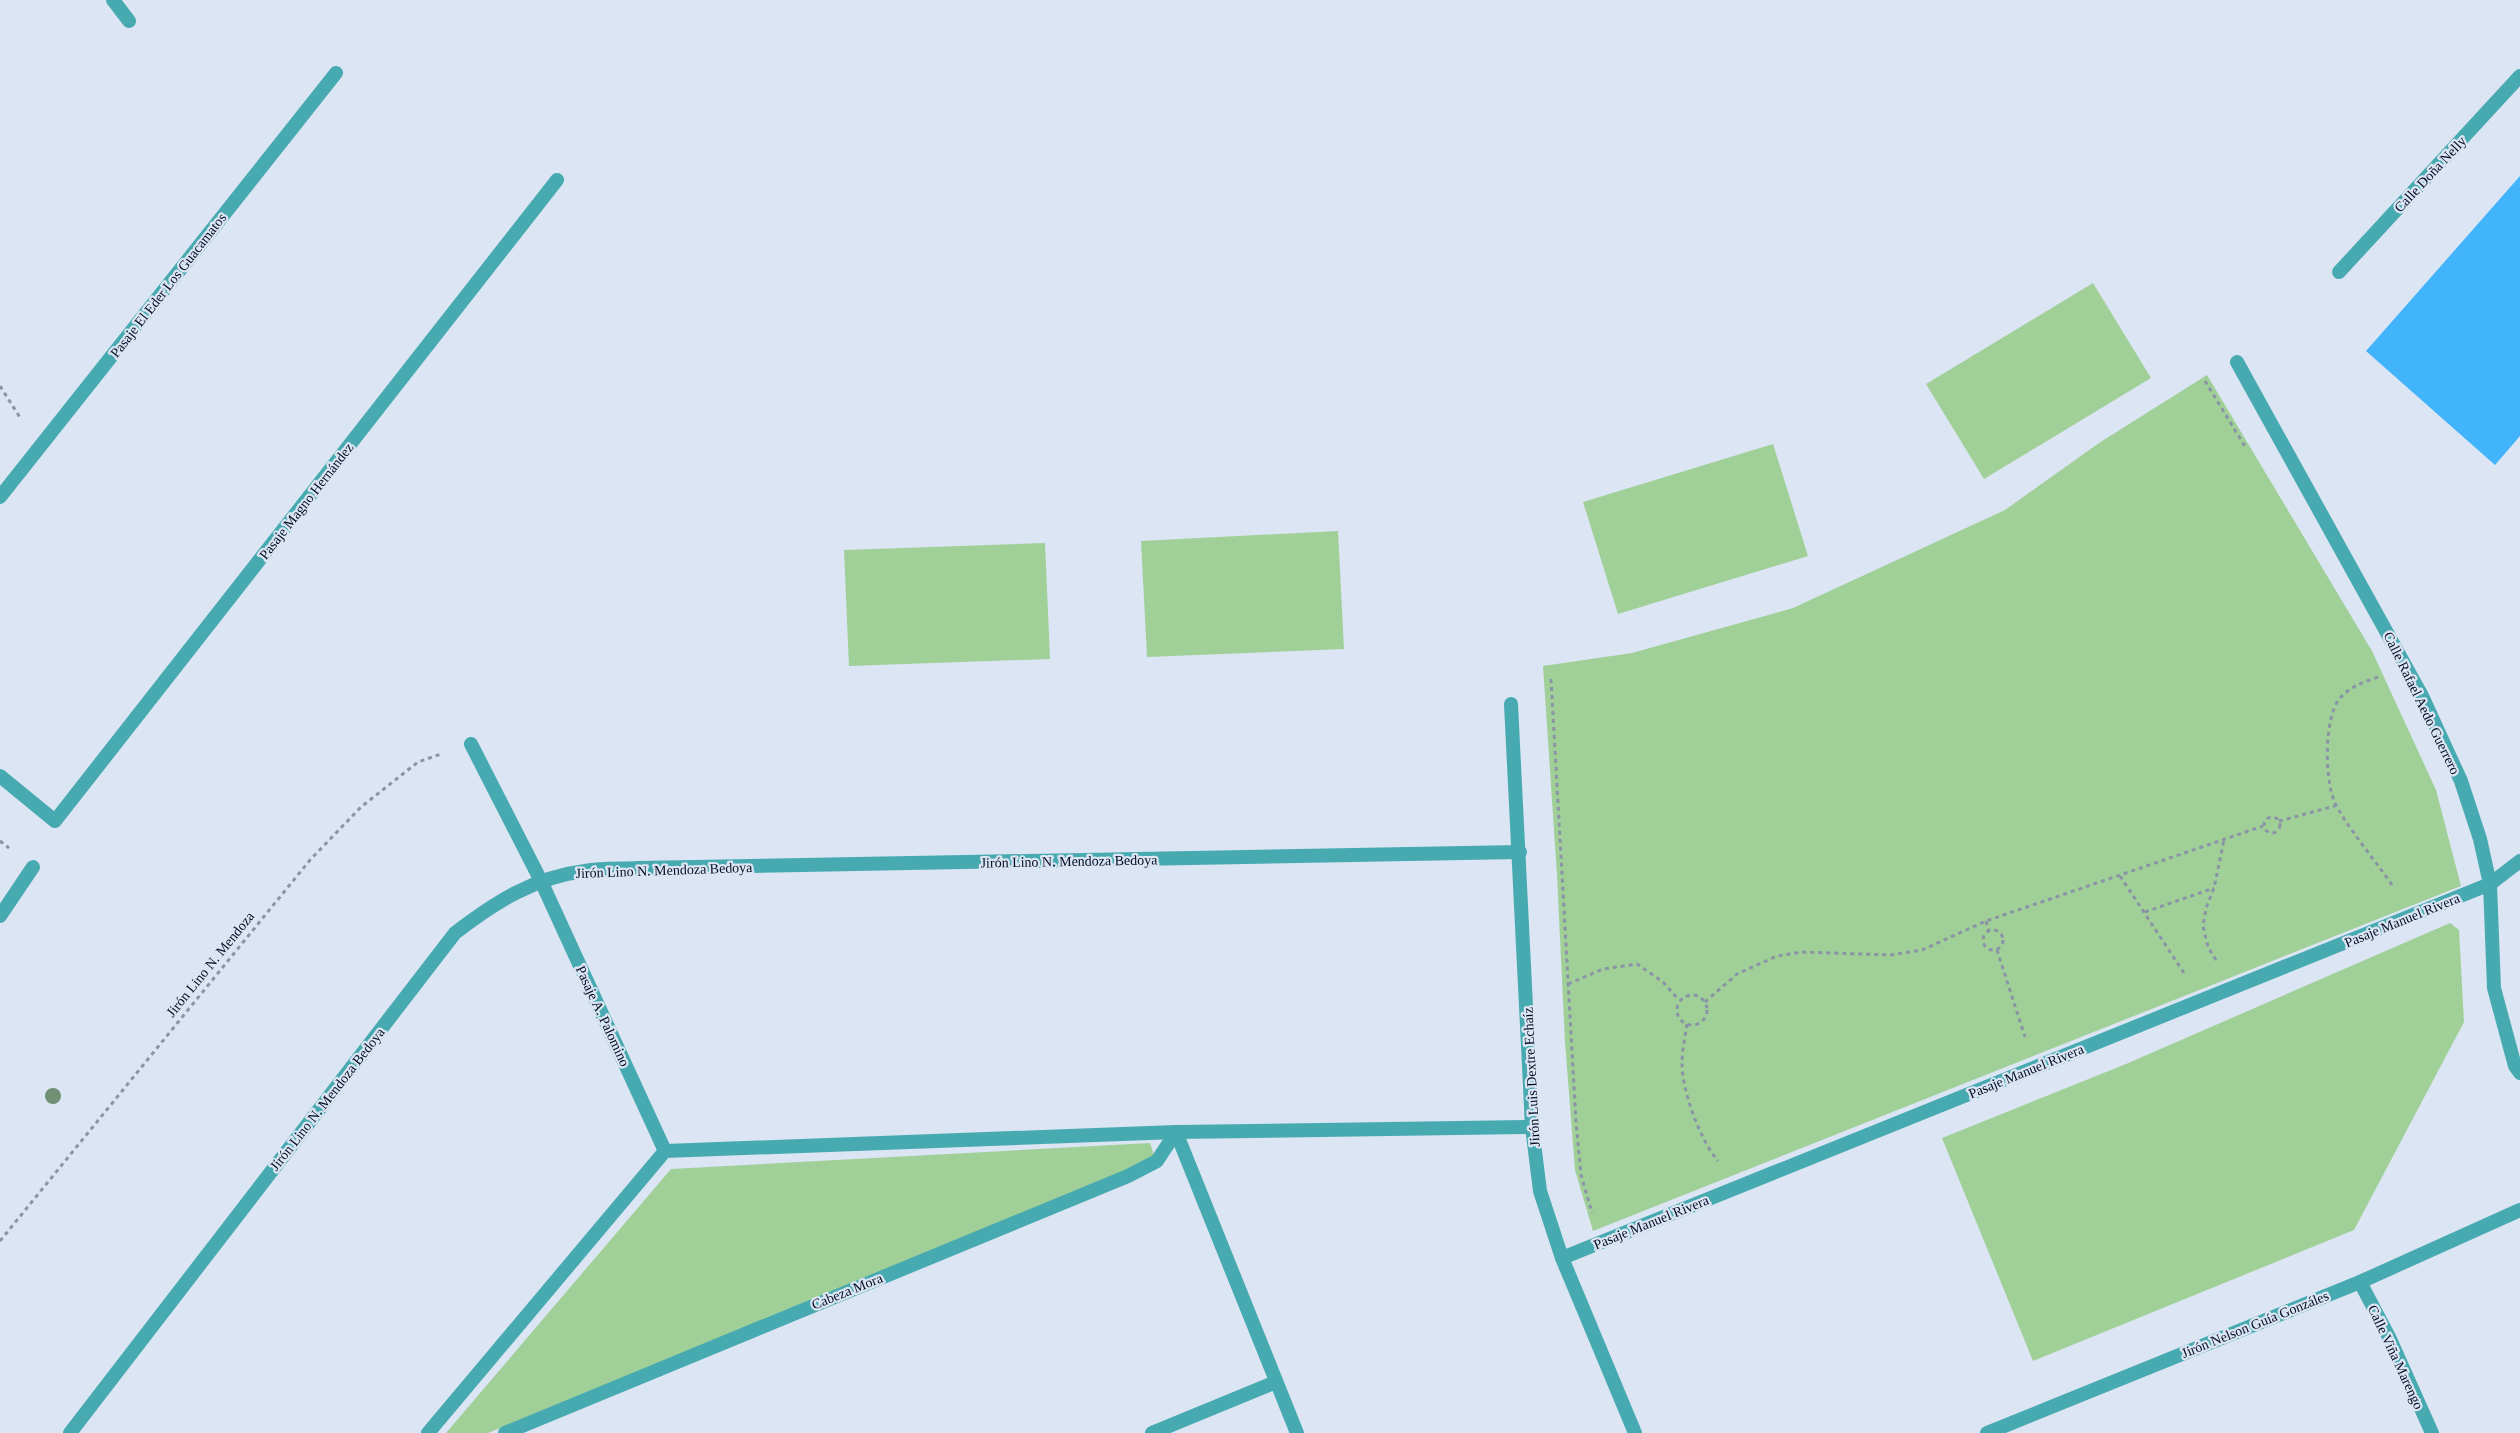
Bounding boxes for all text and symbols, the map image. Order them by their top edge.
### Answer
street label: Calle Doña Nelly [2391,133,2469,215]
street label: Pasaje El Eder Los Guacamatos [107,210,229,360]
street label: Pasaje Magno Hernández [256,440,356,562]
street label: Calle Rafael Aedo Guerrero [2380,630,2463,777]
street label: Jirón Lino N. Mendoza Bedoya [980,852,1158,871]
street label: Jirón Lino N. Mendoza Bedoya [575,860,753,881]
street label: Pasaje Manuel Rivera [2342,890,2463,950]
street label: Jirón Lino N. Mendoza [163,908,258,1020]
street label: Pasaje A. Palomino [573,964,632,1069]
street label: Jirón Luis Dextre Echaíz [1520,1007,1543,1147]
street label: Jirón Lino N. Mendoza Bedoya [267,1024,388,1174]
street label: Pasaje Manuel Rivera [1966,1041,2087,1101]
street label: Pasaje Manuel Rivera [1591,1192,1712,1252]
street label: Cabeza Mora [810,1270,885,1312]
street label: Jirón Nelson Guía Gonzáles [2179,1288,2331,1361]
street label: Calle Viña Marengo [2365,1303,2426,1412]

